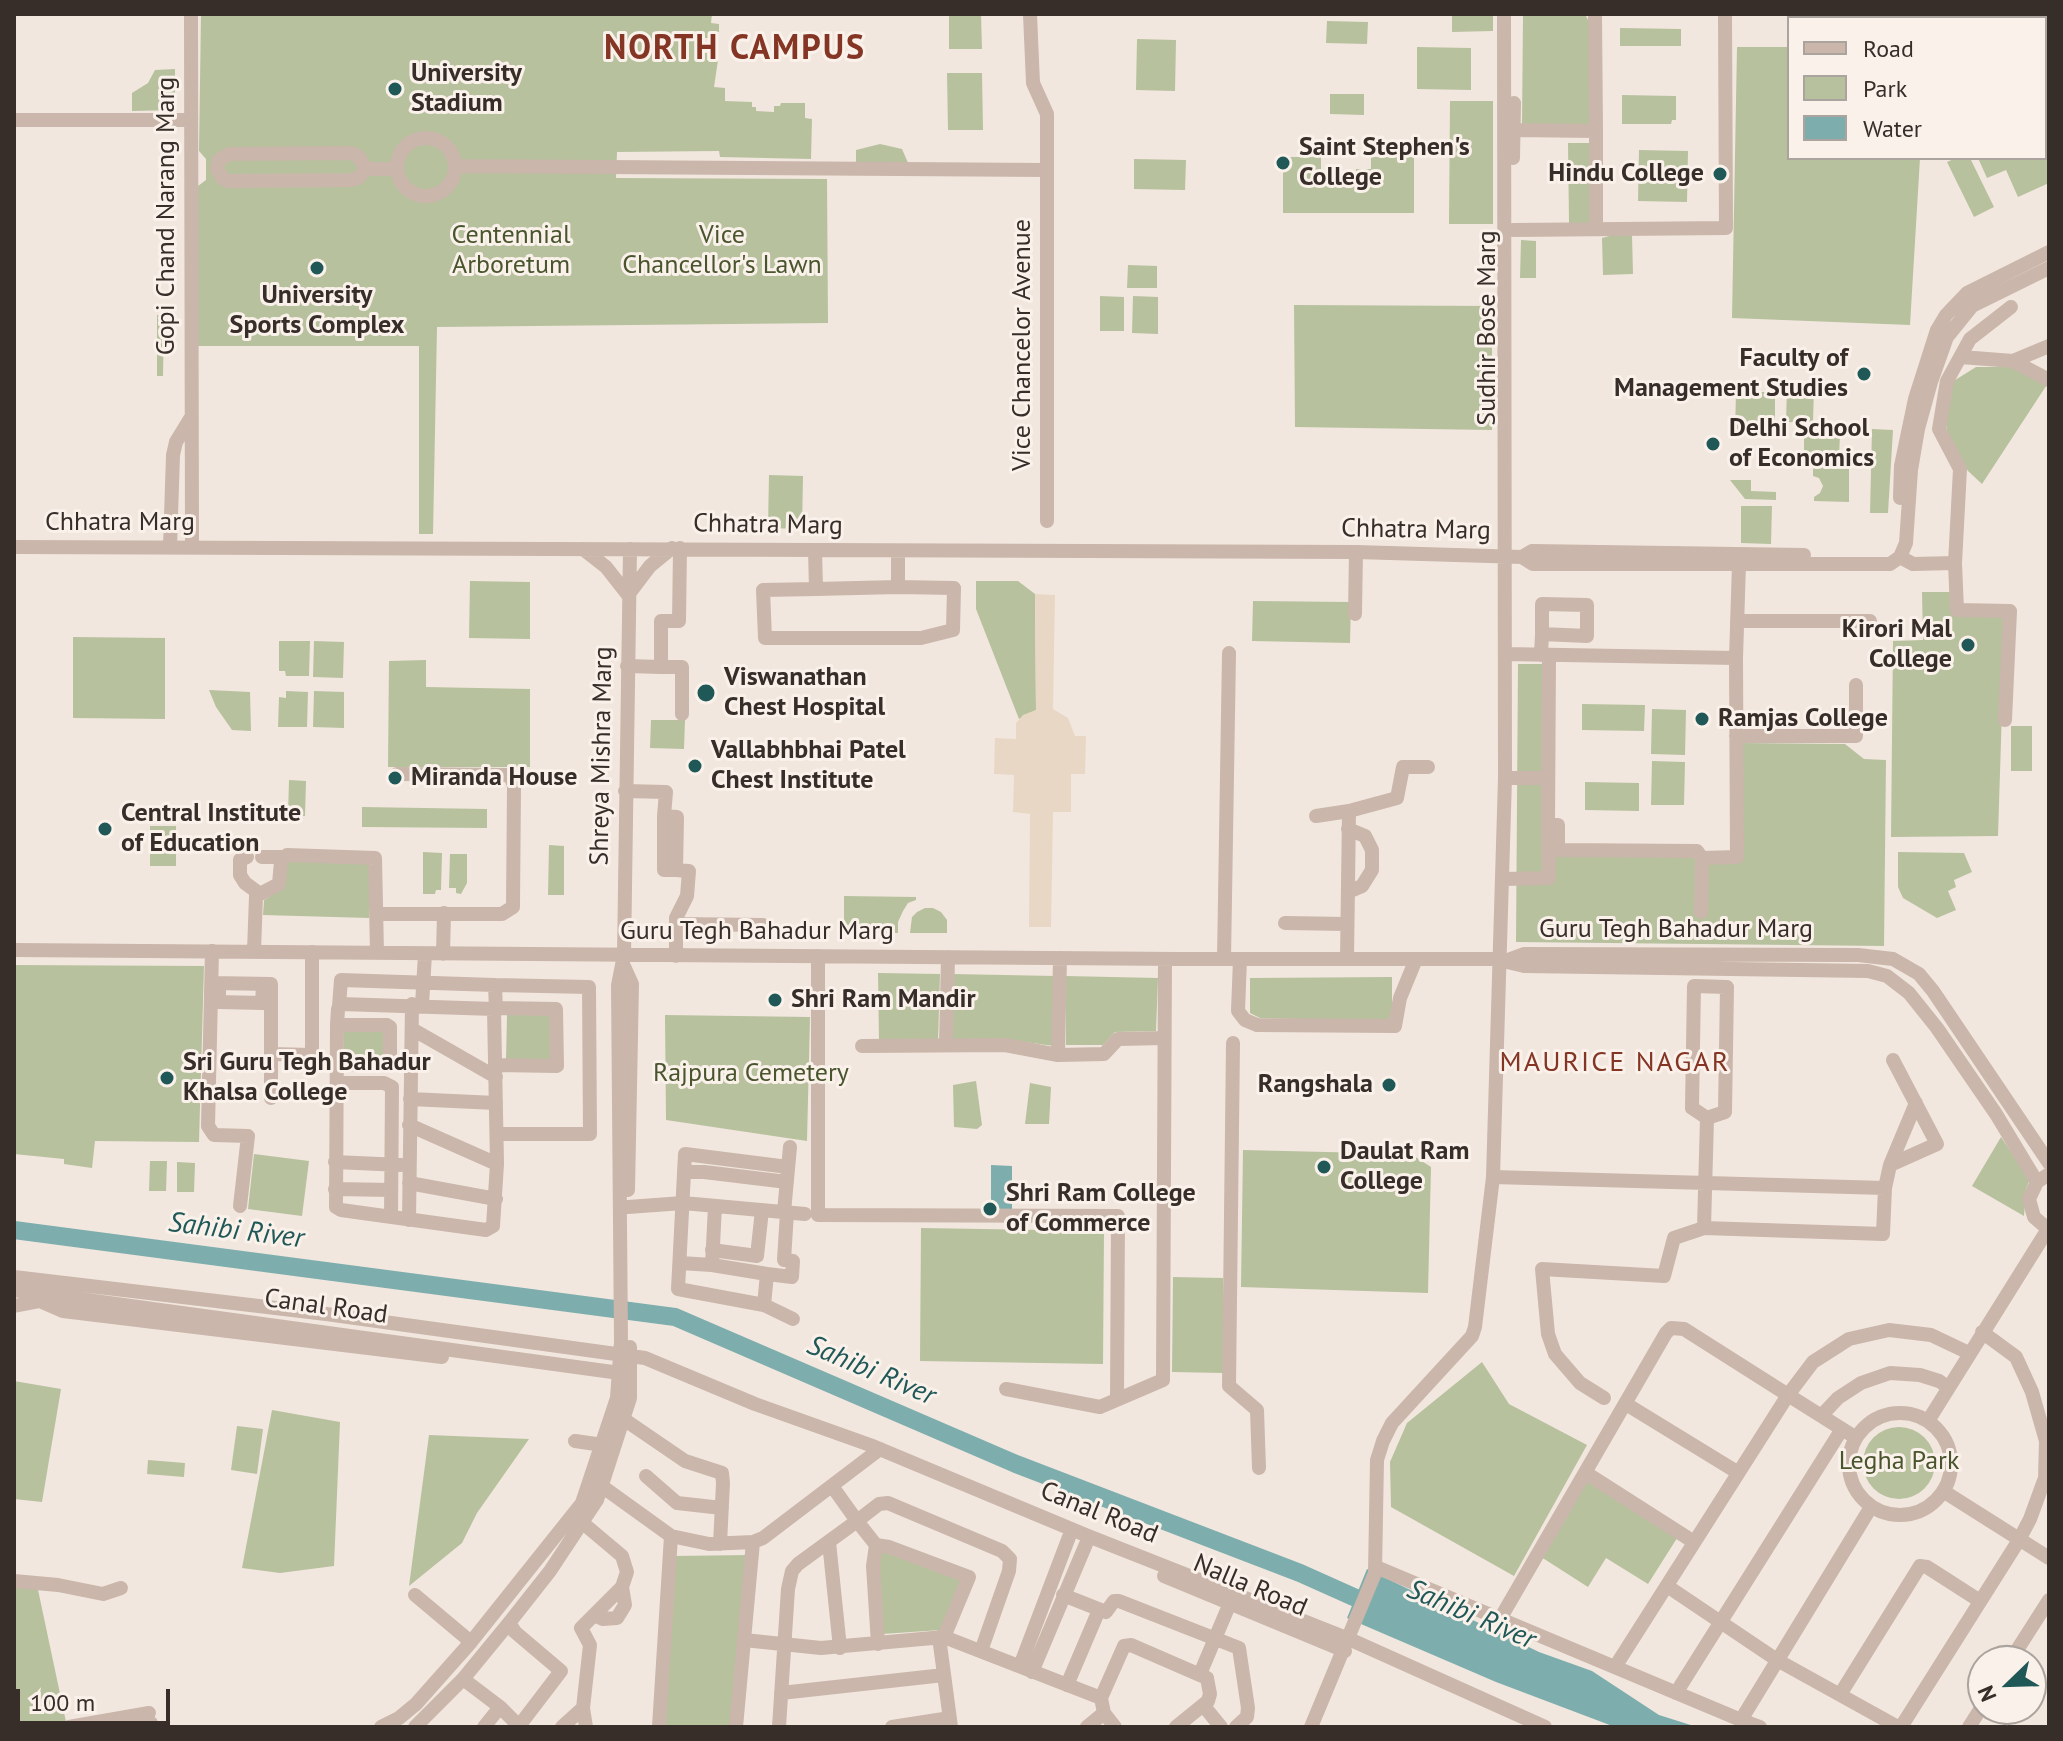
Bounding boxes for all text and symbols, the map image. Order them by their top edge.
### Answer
legend [1787,16,2047,160]
district label: NORTH CAMPUS [604,29,866,69]
text: Road [1863,33,1914,64]
place label: University Stadium [411,58,522,120]
text: Park [1863,73,1907,104]
street label: Gopi Chand Narang Marg [151,77,183,355]
marker: University Stadium [386,80,404,98]
text: Water [1863,113,1922,144]
place label: Saint Stephen's College [1299,132,1470,194]
marker: Saint Stephen's College [1274,154,1292,172]
place label: Hindu College [1548,158,1704,190]
marker: Hindu College [1711,165,1729,183]
street label: Vice Chancelor Avenue [1007,219,1039,471]
park label: Centennial Arboretum [451,220,571,282]
park label: Vice Chancellor's Lawn [622,220,822,282]
street label: Sudhir Bose Marg [1472,230,1504,426]
marker: University Sports Complex [308,259,326,277]
place label: University Sports Complex [230,280,404,342]
place label: Faculty of Management Studies [1614,343,1848,404]
marker: Faculty of Management Studies [1855,365,1873,383]
place label: Delhi School of Economics [1729,413,1874,474]
marker: Delhi School of Economics [1704,435,1722,453]
street label: Chhatra Marg [45,507,195,539]
street label: Chhatra Marg [693,508,843,542]
street label: Chhatra Marg [1341,513,1491,547]
place label: Kirori Mal College [1842,614,1952,676]
marker: Kirori Mal College [1959,636,1977,654]
street label: Shreya Mishra Marg [584,646,620,866]
place label: Viswanathan Chest Hospital [724,662,885,724]
marker: Viswanathan Chest Hospital [695,682,717,704]
place label: Ramjas College [1718,703,1888,735]
marker: Ramjas College [1693,710,1711,728]
place label: Vallabhbhai Patel Chest Institute [711,735,906,796]
marker: Vallabhbhai Patel Chest Institute [686,757,704,775]
place label: Miranda House [411,762,578,794]
marker: Miranda House [386,769,404,787]
place label: Central Institute of Education [121,798,301,860]
marker: Central Institute of Education [96,820,114,838]
street label: Guru Tegh Bahadur Marg [1539,914,1813,946]
street label: Guru Tegh Bahadur Marg [620,916,894,948]
place label: Shri Ram Mandir [791,984,976,1016]
marker: Shri Ram Mandir [766,991,784,1009]
district label: MAURICE NAGAR [1500,1046,1730,1080]
place label: Sri Guru Tegh Bahadur Khalsa College [183,1047,431,1108]
park label: Rajpura Cemetery [653,1058,849,1090]
marker: Sri Guru Tegh Bahadur Khalsa College [158,1069,176,1087]
place label: Rangshala [1258,1069,1373,1101]
marker: Rangshala [1380,1076,1398,1094]
place label: Daulat Ram College [1340,1136,1469,1198]
marker: Daulat Ram College [1315,1158,1333,1176]
place label: Shri Ram College of Commerce [1006,1178,1196,1240]
marker: Shri Ram College of Commerce [981,1200,999,1218]
water label: Sahibi River [166,1206,306,1256]
street label: Canal Road [262,1283,390,1331]
water label: Sahibi River [802,1329,940,1413]
park label: Legha Park [1839,1446,1959,1478]
street label: Canal Road [1036,1475,1162,1551]
street label: Nalla Road [1188,1548,1312,1624]
water label: Sahibi River [1402,1573,1540,1657]
north arrow [1967,1645,2047,1725]
scale bar [20,1673,174,1723]
text: N [1971,1681,2002,1706]
text: 100 m [30,1687,95,1718]

